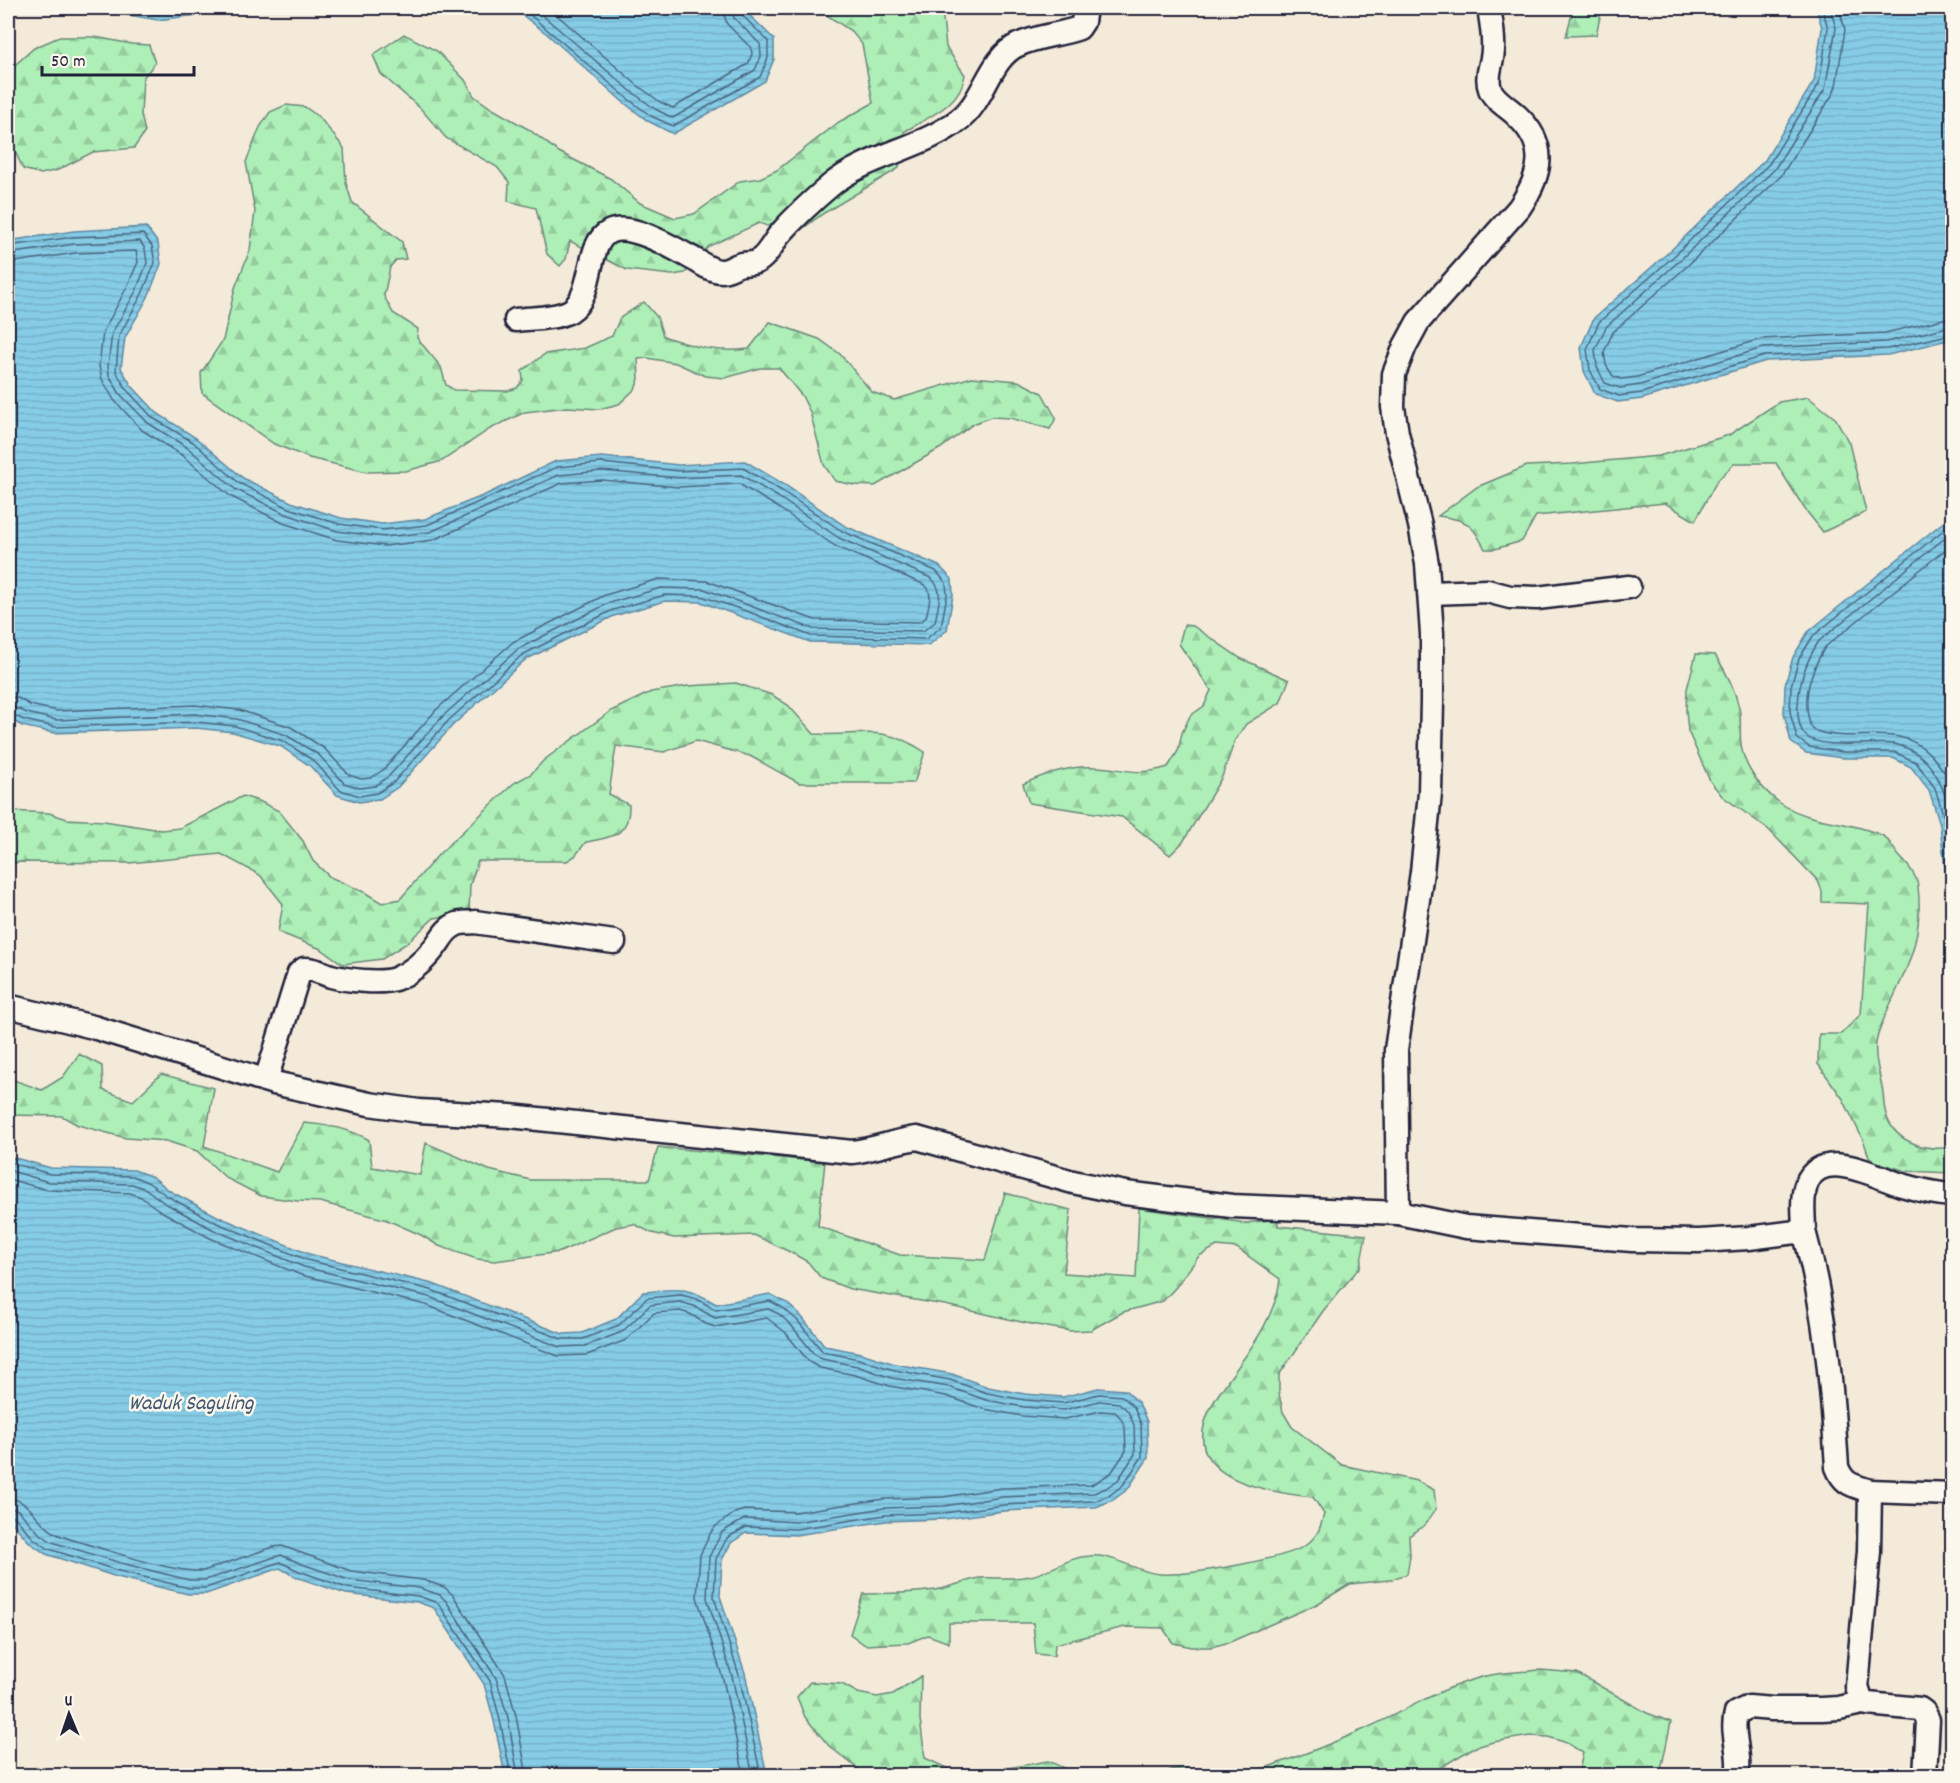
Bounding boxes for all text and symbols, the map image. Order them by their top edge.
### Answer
scale bar [42,39,194,77]
text: 50 m [51,50,86,75]
water label: Waduk Saguling [128,1389,255,1420]
north arrow [39,1684,99,1744]
text: U [64,1690,73,1713]

